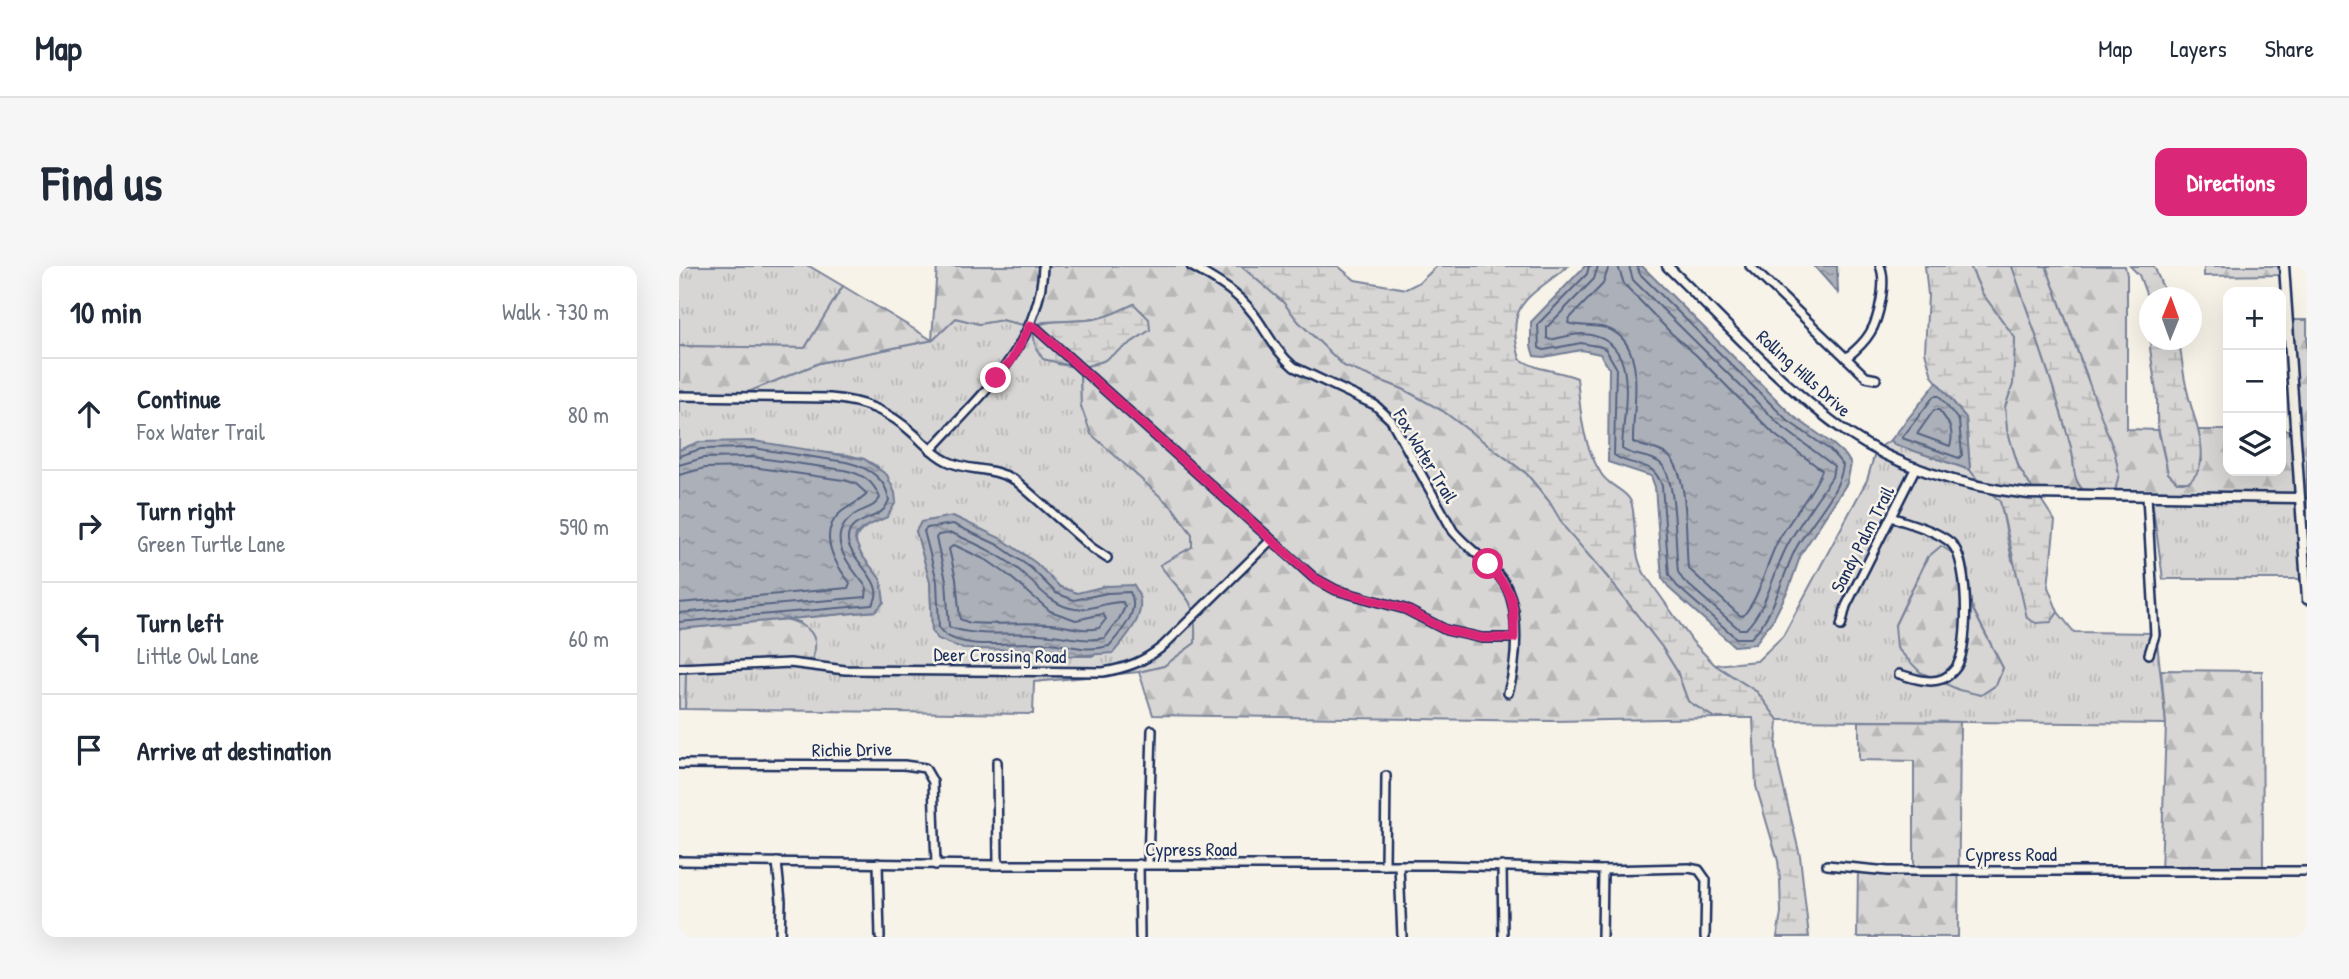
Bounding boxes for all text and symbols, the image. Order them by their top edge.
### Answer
text: Map [35,26,82,70]
text: Map [2098,32,2132,64]
text: Layers [2170,32,2227,64]
text: Share [2265,32,2314,64]
button: Directions [2155,148,2307,216]
text: Find us [42,149,162,215]
north arrow [2139,287,2202,350]
map controls [2223,287,2286,476]
button: + [2223,287,2286,350]
text: 10 min [70,292,142,332]
text: Walk · 730 m [502,296,609,327]
street label: Rolling Hills Drive [1751,324,1857,423]
button: − [2223,350,2286,413]
route end [980,362,1011,393]
text: Continue [137,381,221,416]
icon: ahead [70,395,108,433]
text: 80 m [568,399,609,430]
street label: Fox Water Trail [1387,403,1465,509]
button: layers [2223,413,2286,476]
text: Fox Water Trail [137,416,265,447]
street label: Sandy Palm Trail [1824,480,1900,597]
text: Turn right [137,493,235,528]
icon: right [70,507,108,545]
text: 590 m [560,511,609,542]
text: Green Turtle Lane [137,528,285,559]
route start [1472,548,1503,579]
text: Turn left [137,605,223,640]
icon: left [70,619,108,657]
text: 60 m [569,623,609,654]
text: Little Owl Lane [137,640,259,671]
street label: Deer Crossing Road [933,641,1067,669]
icon: arrive [70,731,108,769]
text: Arrive at destination [137,733,332,768]
street label: Richie Drive [812,735,893,763]
street label: Cypress Road [1145,836,1237,862]
street label: Cypress Road [1965,841,2057,867]

